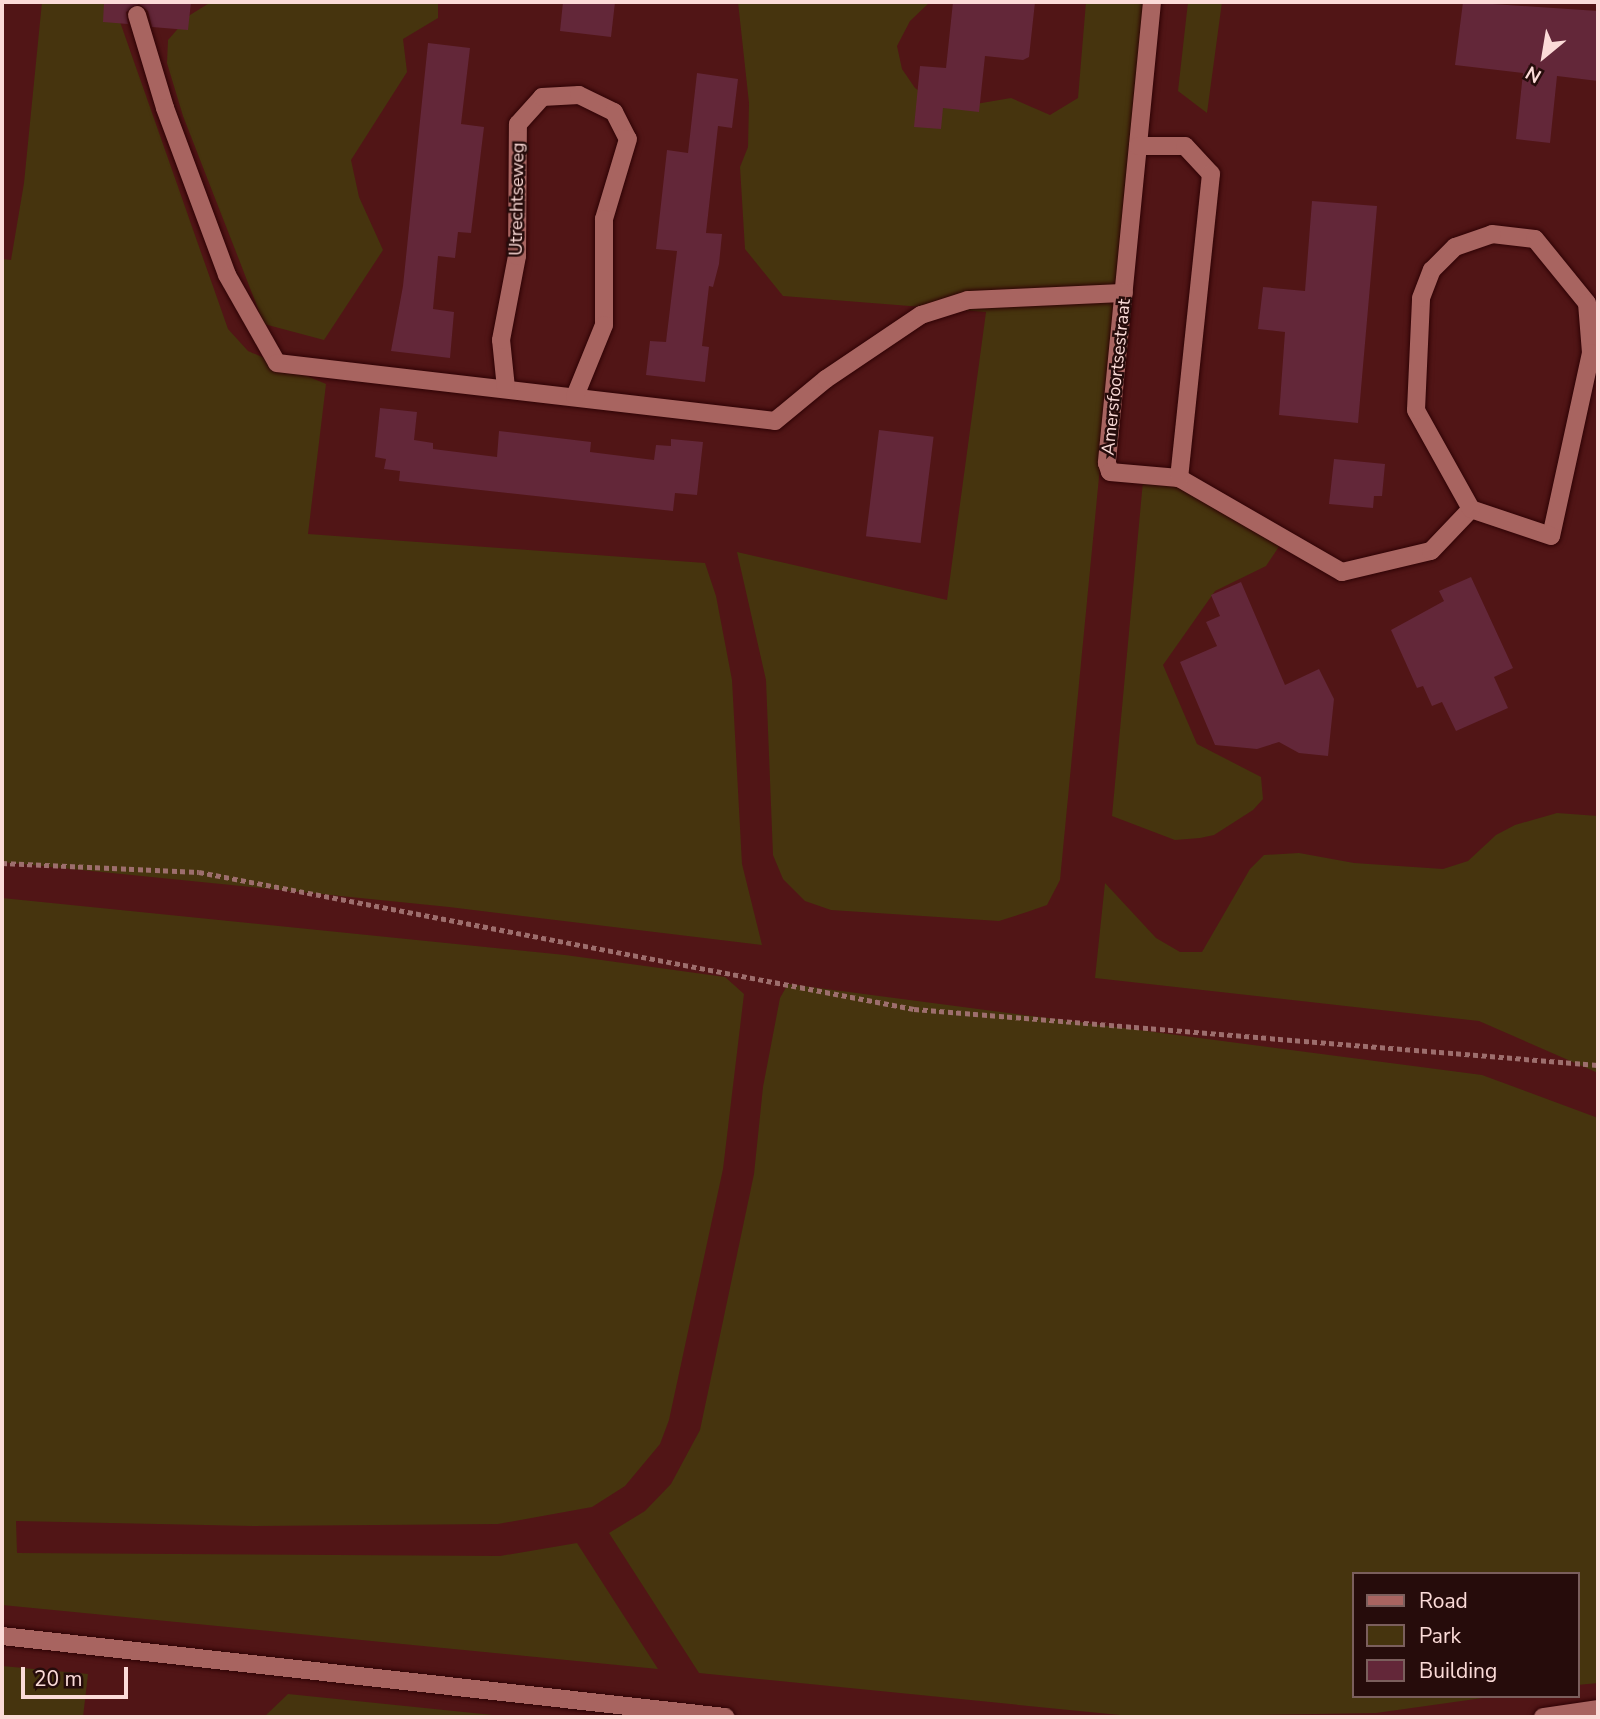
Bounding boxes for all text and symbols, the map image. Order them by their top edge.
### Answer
north arrow [1509,21,1579,91]
text: N [1521,59,1546,89]
street label: Utrechtseweg [505,142,529,256]
street label: Amersfoortsestraat [1097,298,1135,456]
legend [1352,1572,1579,1698]
text: Road [1419,1587,1468,1615]
text: Park [1419,1622,1461,1650]
scale bar [24,1652,131,1696]
text: Building [1419,1657,1497,1685]
text: 20 m [34,1665,83,1693]

